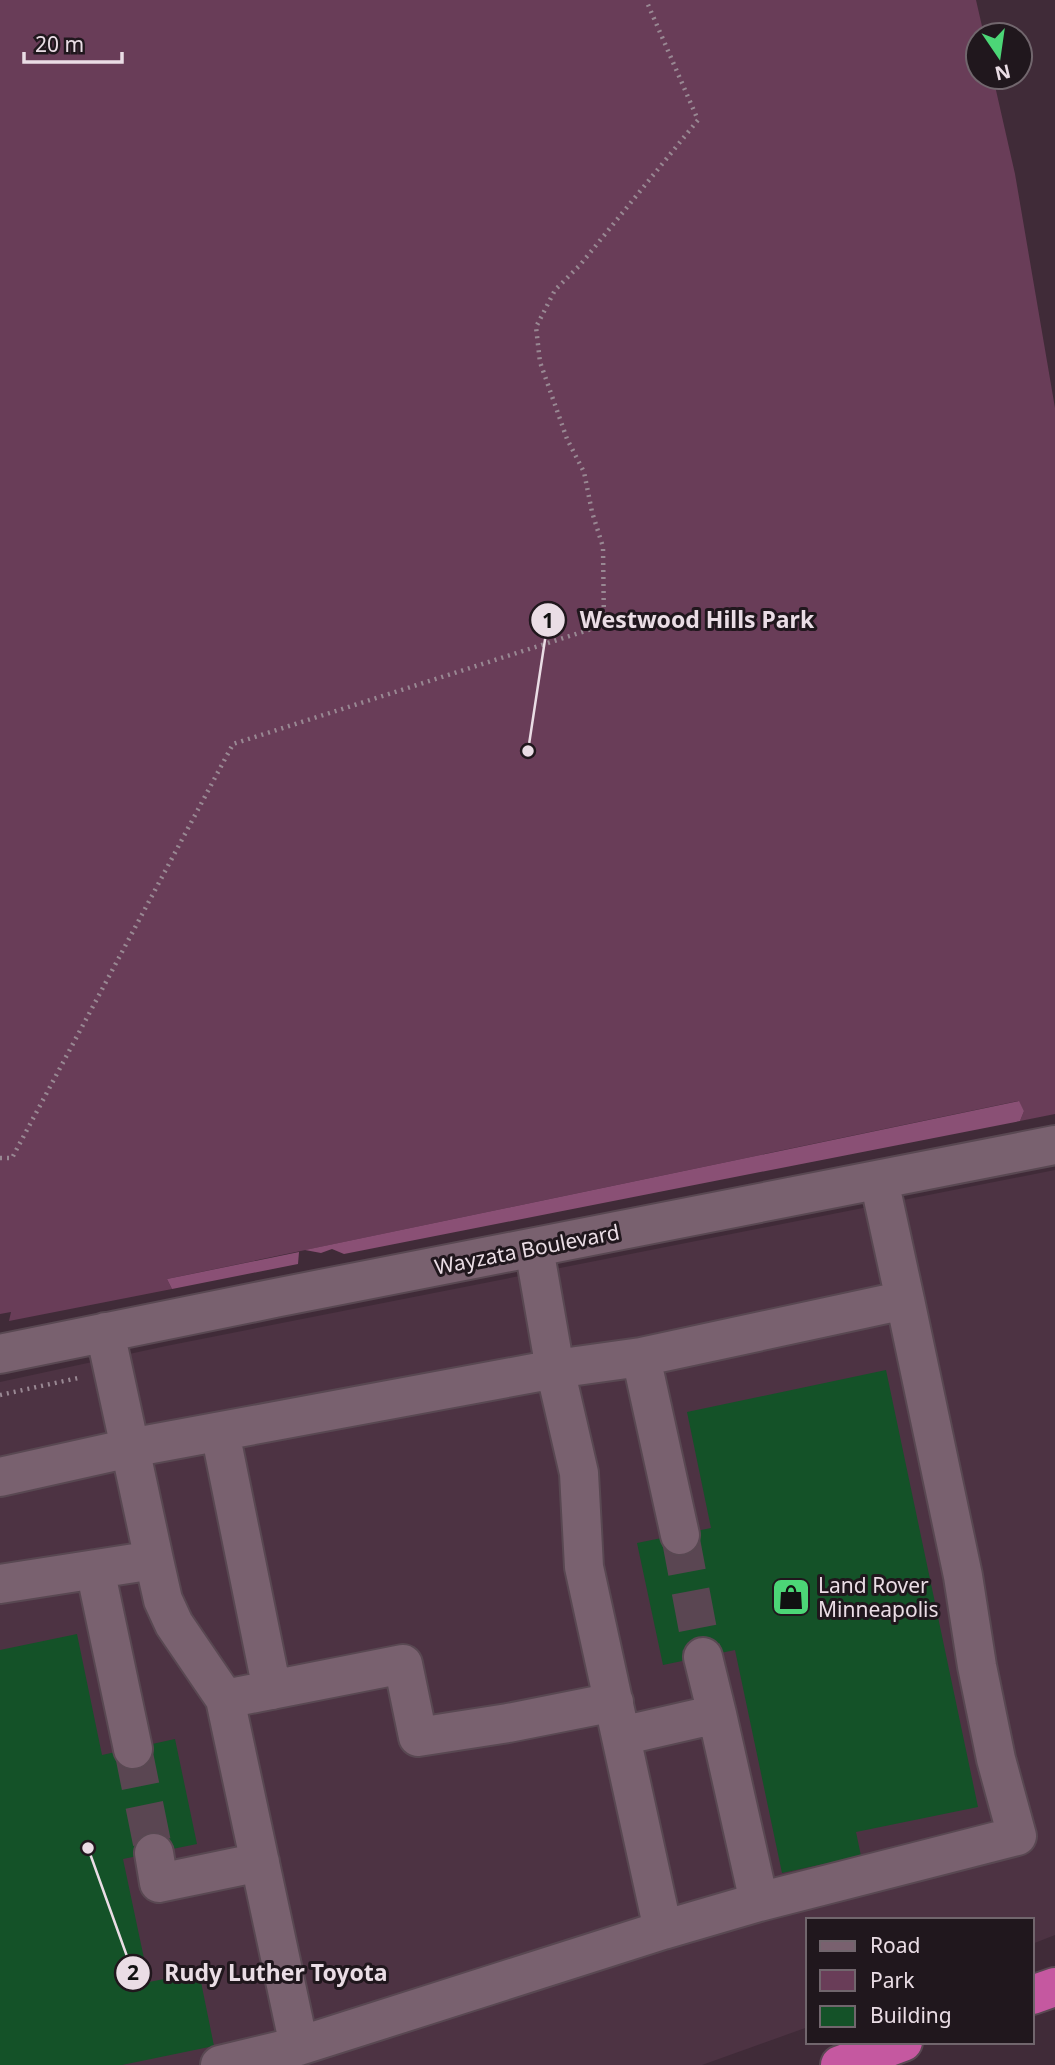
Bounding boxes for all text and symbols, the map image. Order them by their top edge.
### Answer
scale bar [24,21,122,65]
north arrow [964,21,1034,91]
text: 20 m [35,30,84,58]
text: N [992,58,1013,87]
callout: Westwood Hills Park [531,598,828,642]
text: Westwood Hills Park [580,603,815,635]
text: 1 [542,606,554,634]
street label: Wayzata Boulevard [432,1217,622,1281]
place label: Land Rover Minneapolis [818,1571,939,1623]
shop icon: Land Rover Minneapolis [770,1576,812,1618]
legend [806,1918,1034,2044]
text: Road [870,1931,920,1959]
callout: Rudy Luther Toyota [115,1951,402,1995]
text: Rudy Luther Toyota [164,1956,388,1988]
text: 2 [127,1958,139,1986]
text: Park [870,1966,915,1994]
text: Building [870,2001,952,2029]

